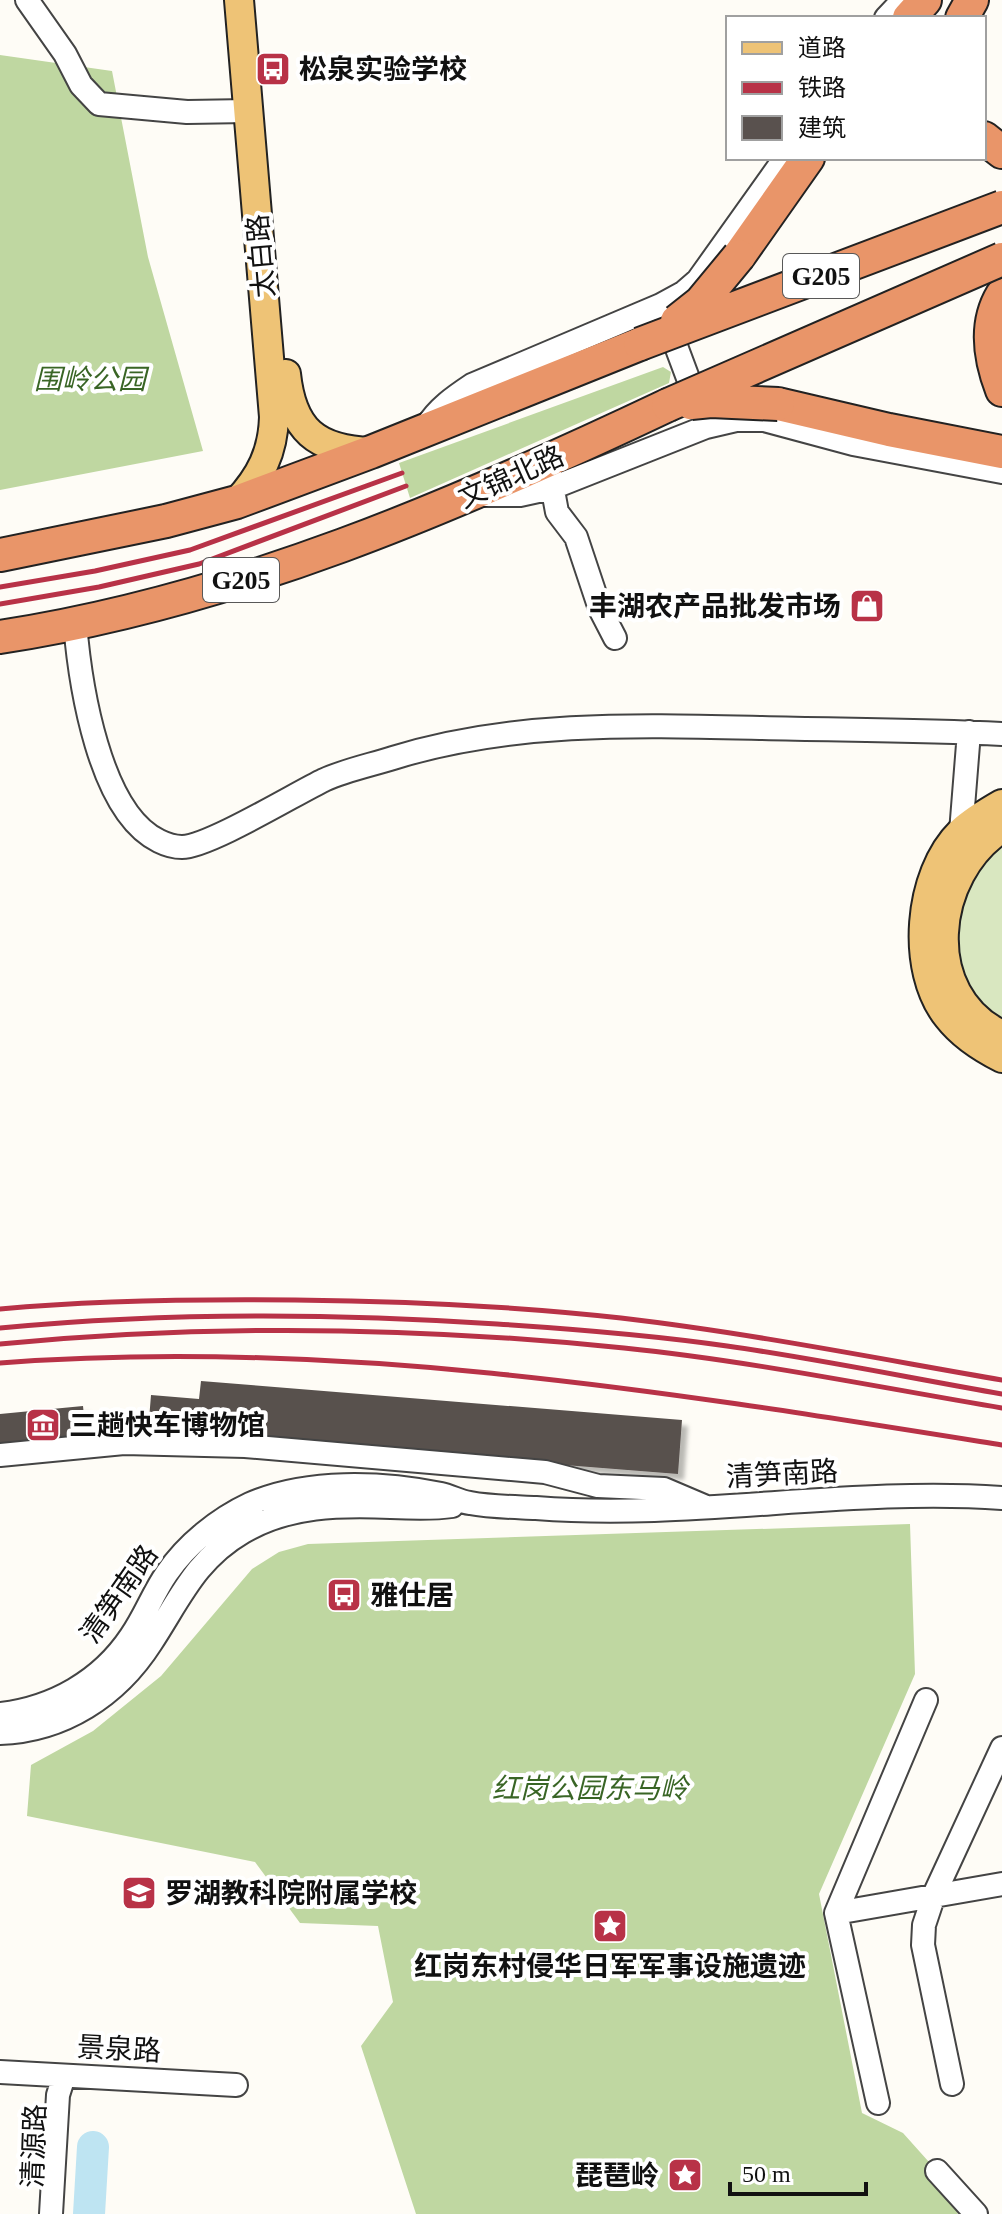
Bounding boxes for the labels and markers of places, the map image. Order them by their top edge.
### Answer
bus stop icon: 松泉实验学校 [254,50,292,88]
place label: 松泉实验学校 [299,54,467,85]
shop icon: 丰湖农产品批发市场 [848,587,886,625]
place label: 丰湖农产品批发市场 [589,591,841,622]
museum icon: 三趟快车博物馆 [24,1406,62,1444]
place label: 三趟快车博物馆 [69,1410,265,1441]
bus stop icon: 雅仕居 [325,1576,363,1614]
place label: 雅仕居 [370,1580,454,1611]
school or university icon: 罗湖教科院附属学校 [120,1874,158,1912]
place label: 罗湖教科院附属学校 [165,1878,417,1909]
place icon: 红岗东村侵华日军军事设施遗迹 [591,1907,629,1945]
place label: 红岗东村侵华日军军事设施遗迹 [414,1951,806,1982]
place icon: 琵琶岭 [666,2156,704,2194]
place label: 琵琶岭 [575,2160,659,2191]

